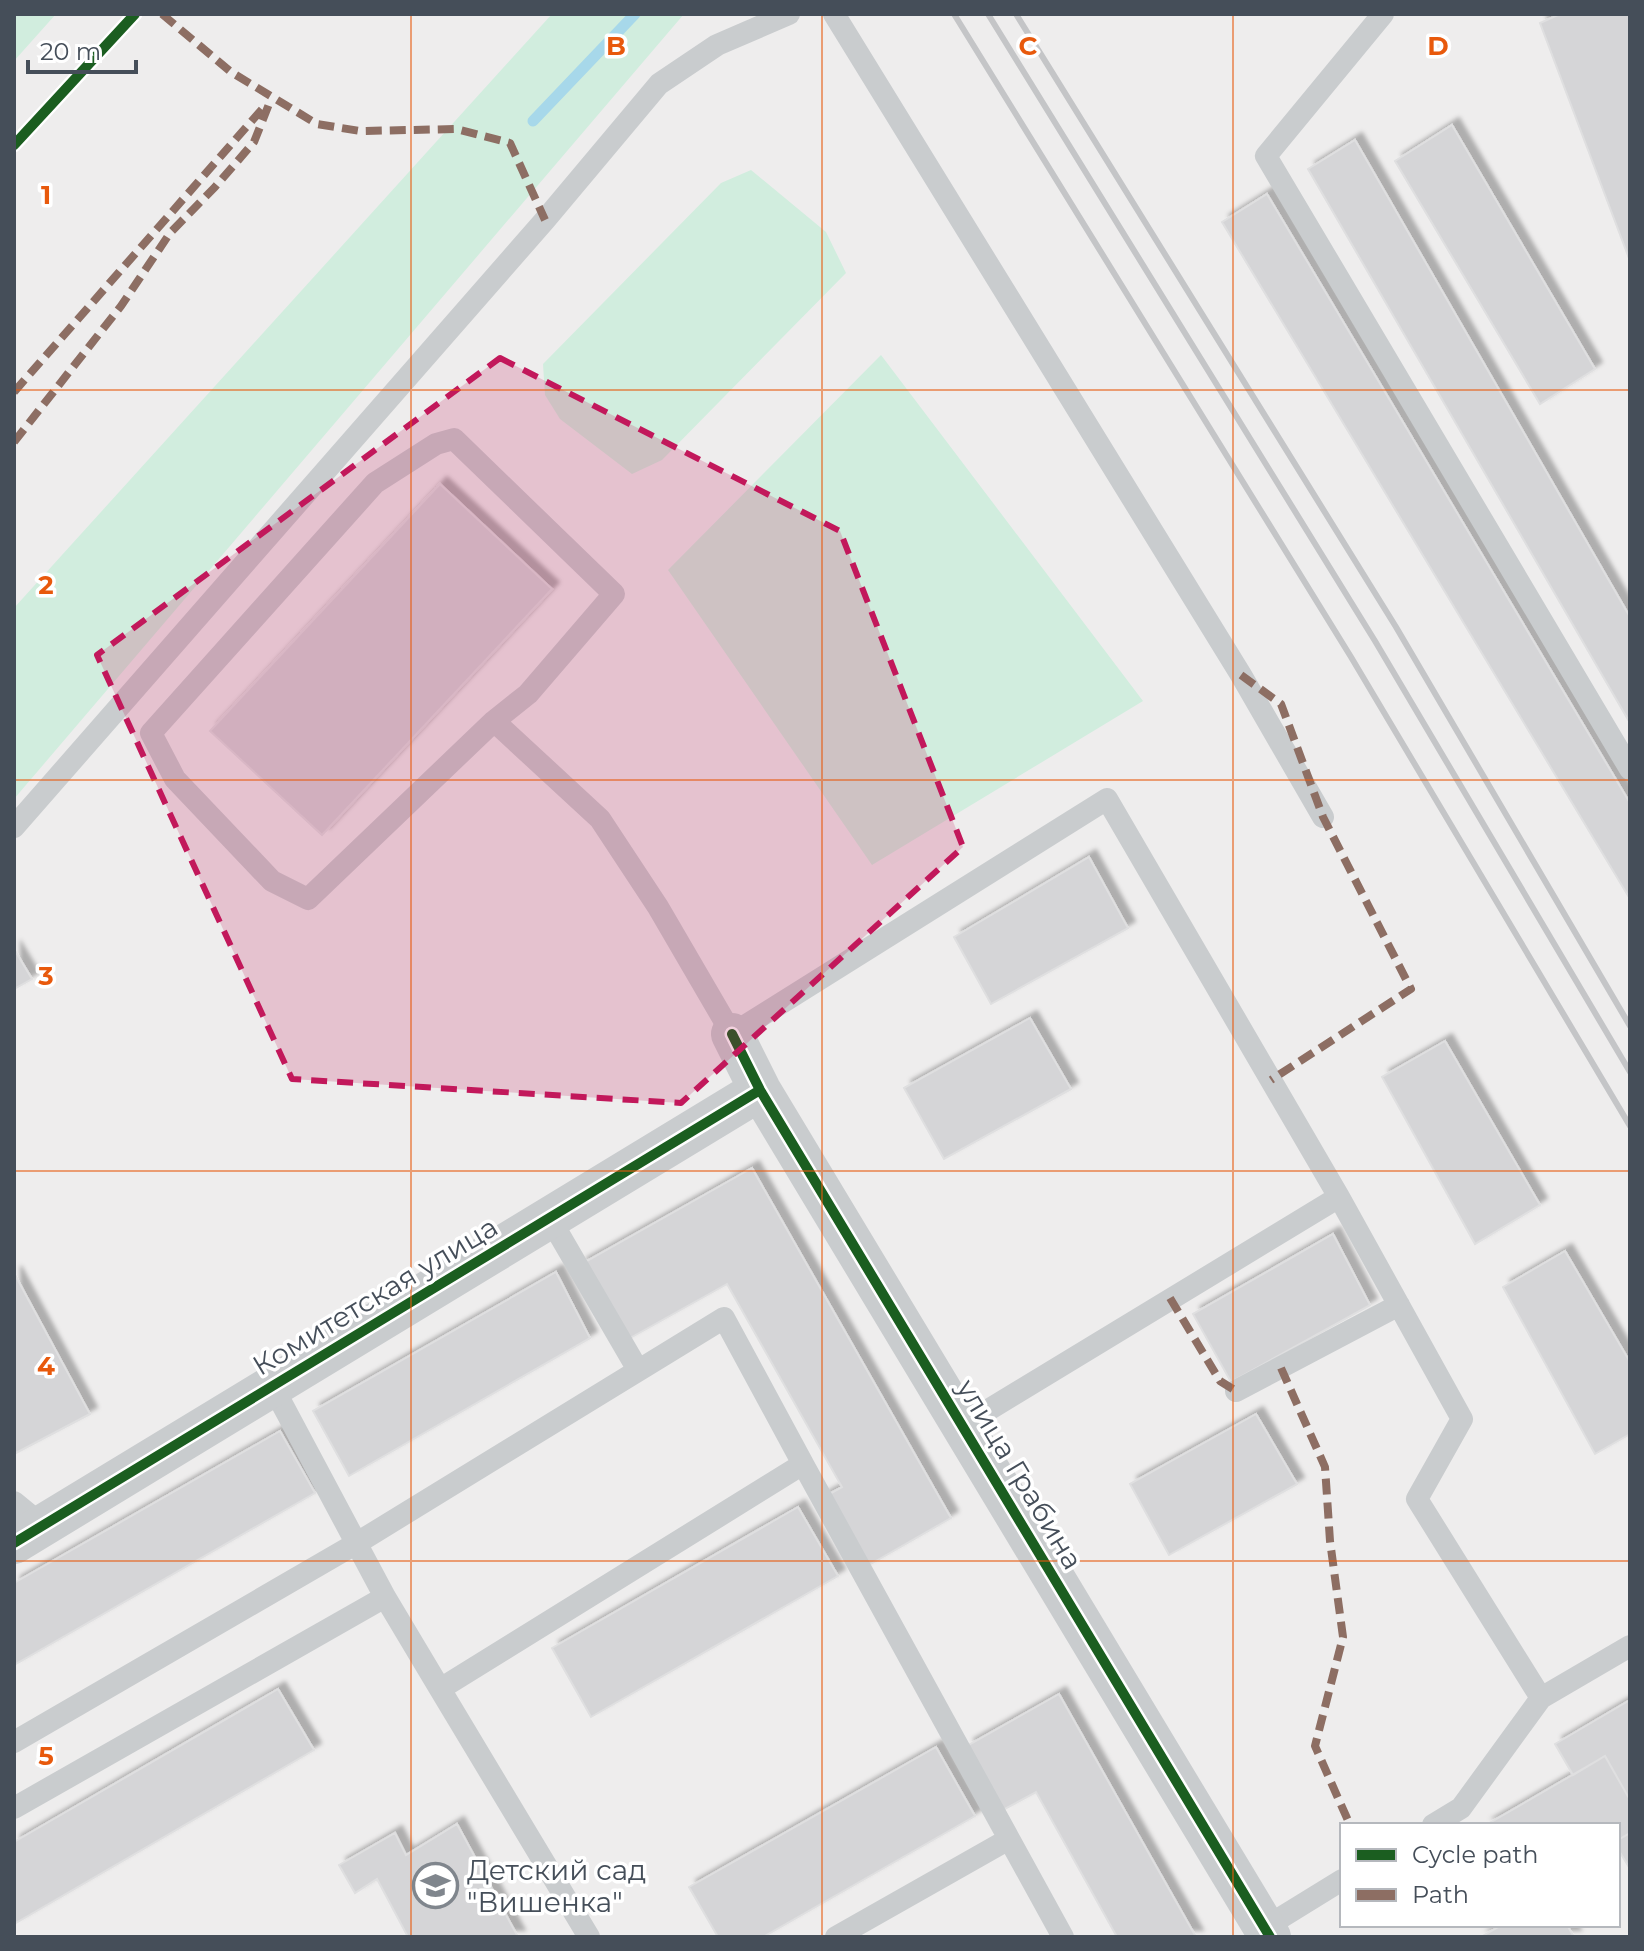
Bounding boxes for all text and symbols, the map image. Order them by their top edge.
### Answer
scale bar [28,24,136,74]
text: B [606,30,626,62]
text: C [1019,30,1038,62]
text: D [1427,30,1449,62]
text: 20 m [40,37,101,66]
text: 1 [41,179,51,211]
text: 2 [38,569,54,601]
text: 3 [37,960,54,992]
street label: Комитетская улица [246,1209,504,1383]
text: 4 [37,1350,55,1382]
street label: улица Грабина [949,1372,1090,1575]
text: 5 [38,1740,54,1772]
legend [1340,1823,1620,1927]
text: Cycle path [1412,1840,1539,1869]
place label: Детский сад "Вишенка" [467,1853,646,1919]
school or university icon: Детский сад "Вишенка" [412,1862,460,1910]
text: Path [1412,1880,1469,1909]

